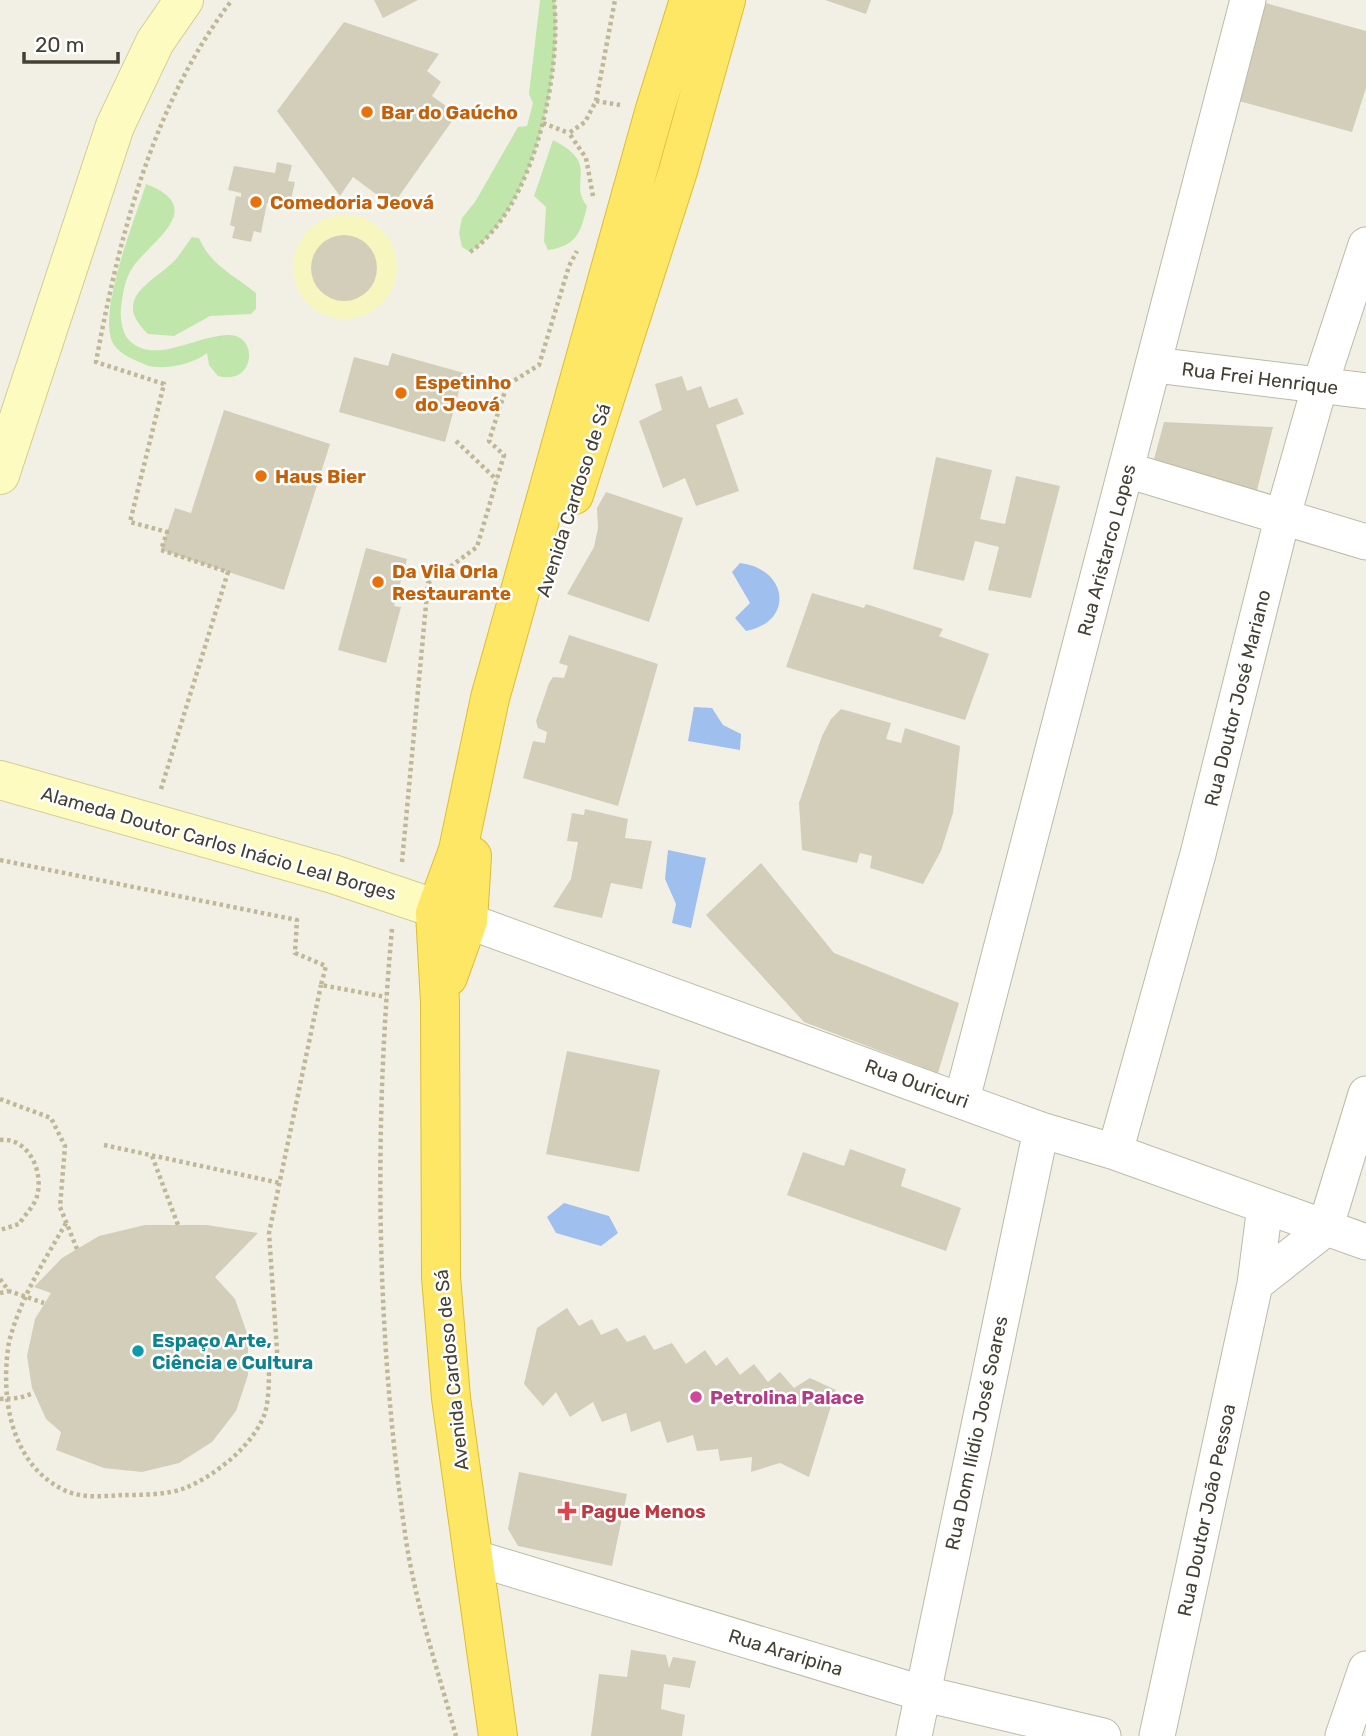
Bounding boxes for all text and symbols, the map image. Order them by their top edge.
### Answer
scale bar [24,21,119,65]
text: 20 m [35,32,84,57]
place label: Bar do Gaúcho [381,101,518,124]
marker: Bar do Gaúcho [359,104,375,120]
place label: Comedoria Jeová [270,191,434,214]
marker: Comedoria Jeová [248,194,264,210]
street label: Rua Frei Henrique [1180,357,1340,400]
place label: Espetinho do Jeová [415,371,511,416]
marker: Espetinho do Jeová [393,385,409,401]
street label: Avenida Cardoso de Sá [531,401,616,600]
street label: Rua Aristarco Lopes [1072,462,1140,638]
place label: Haus Bier [275,465,366,488]
marker: Haus Bier [253,468,269,484]
place label: Da Vila Orla Restaurante [392,560,511,605]
marker: Da Vila Orla Restaurante [370,574,386,590]
street label: Rua Doutor José Mariano [1199,587,1276,809]
street label: Alameda Doutor Carlos Inácio Leal Borges [39,782,399,905]
street label: Rua Ouricuri [862,1054,972,1113]
street label: Avenida Cardoso de Sá [430,1268,473,1472]
street label: Rua Dom Ilídio José Soares [940,1314,1013,1552]
place label: Espaço Arte, Ciência e Cultura [152,1329,313,1374]
marker: Espaço Arte, Ciência e Cultura [130,1343,146,1359]
place label: Petrolina Palace [710,1386,864,1409]
marker: Petrolina Palace [688,1389,704,1405]
street label: Rua Doutor João Pessoa [1173,1402,1240,1618]
place label: Pague Menos [581,1500,706,1523]
marker: Pague Menos [559,1503,575,1519]
street label: Rua Araripina [726,1624,846,1681]

